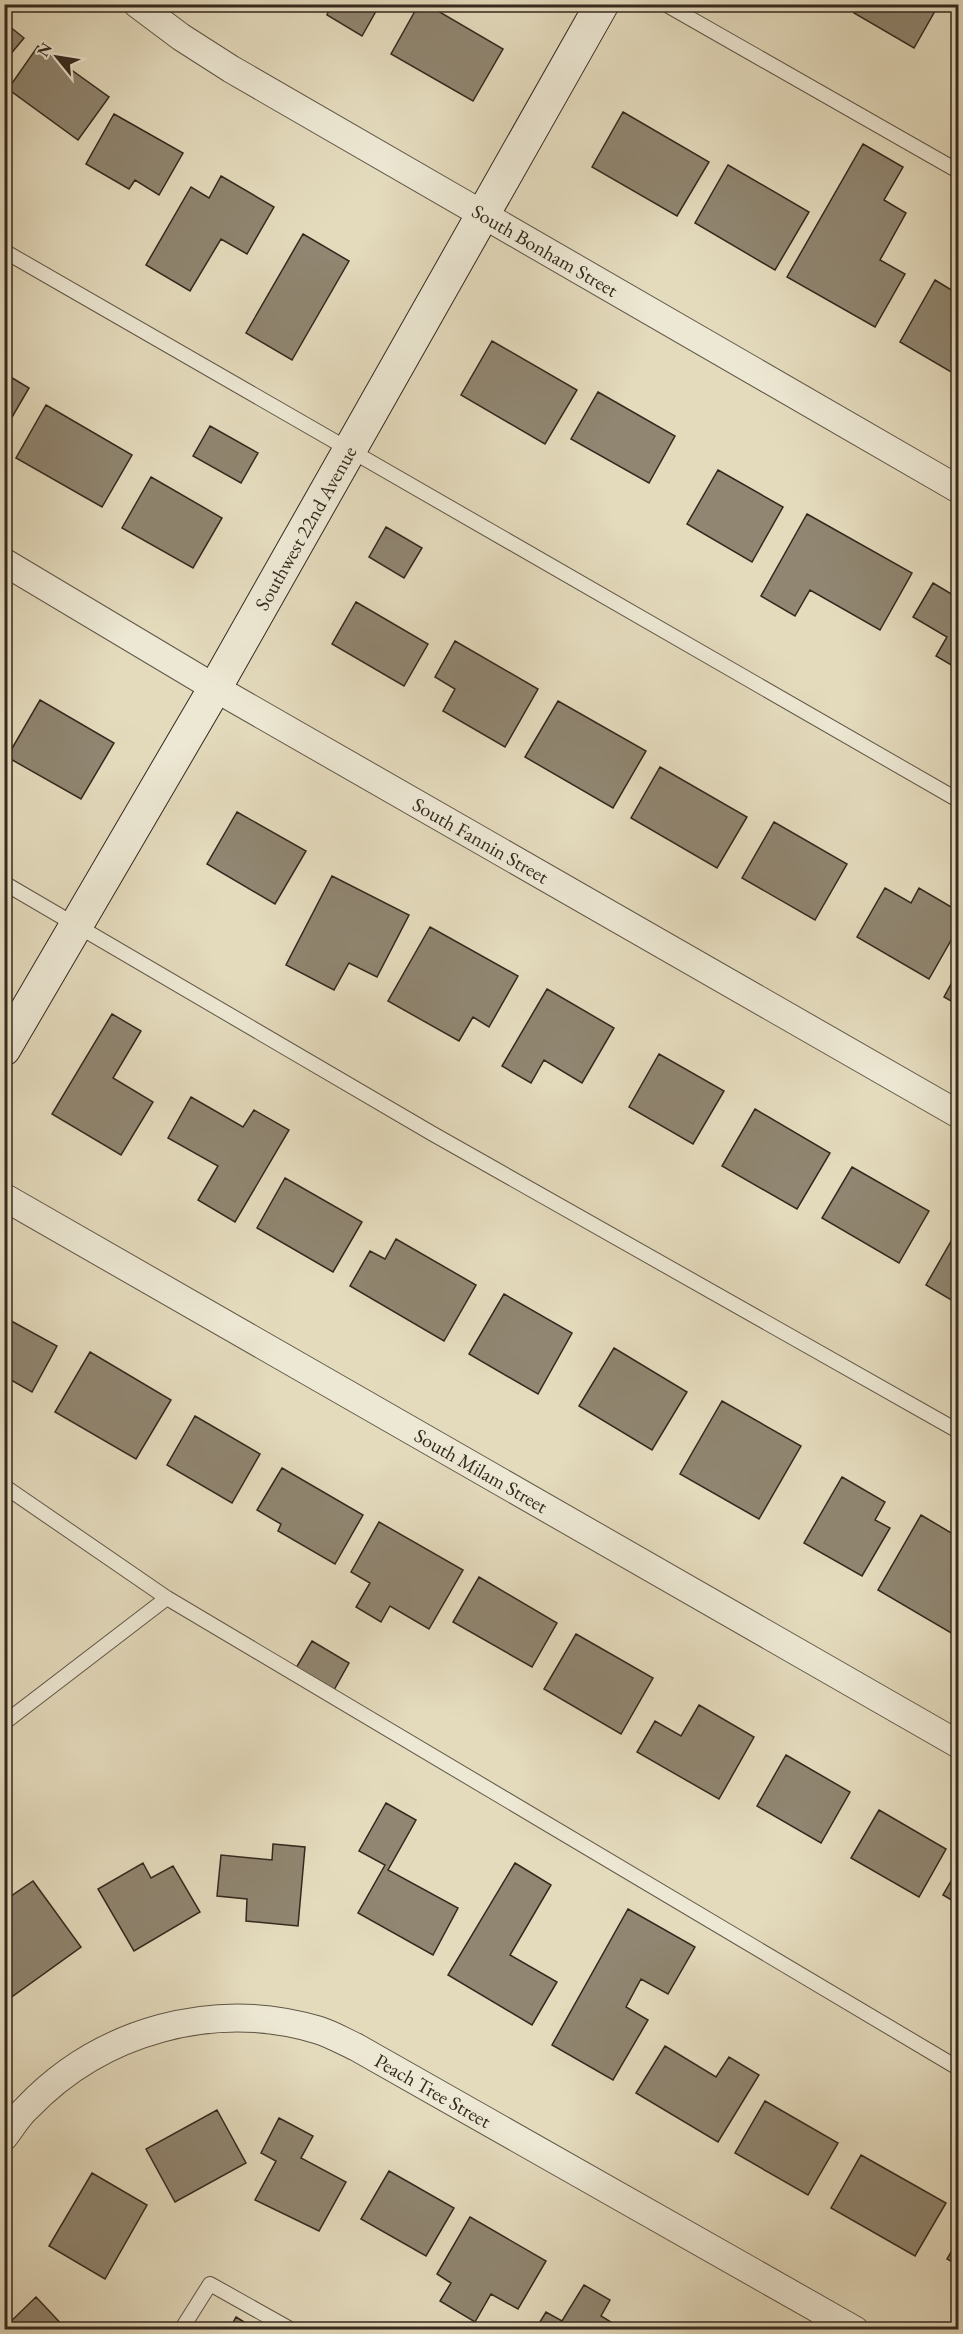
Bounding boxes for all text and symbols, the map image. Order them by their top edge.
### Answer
north arrow [27,27,87,87]
text: N [32,39,57,61]
street label: South Bonham Street [467,198,623,303]
street label: Southwest 22nd Avenue [249,441,362,615]
street label: South Fannin Street [408,791,554,890]
street label: South Milam Street [410,1422,553,1519]
street label: Peach Tree Street [370,2047,496,2134]

